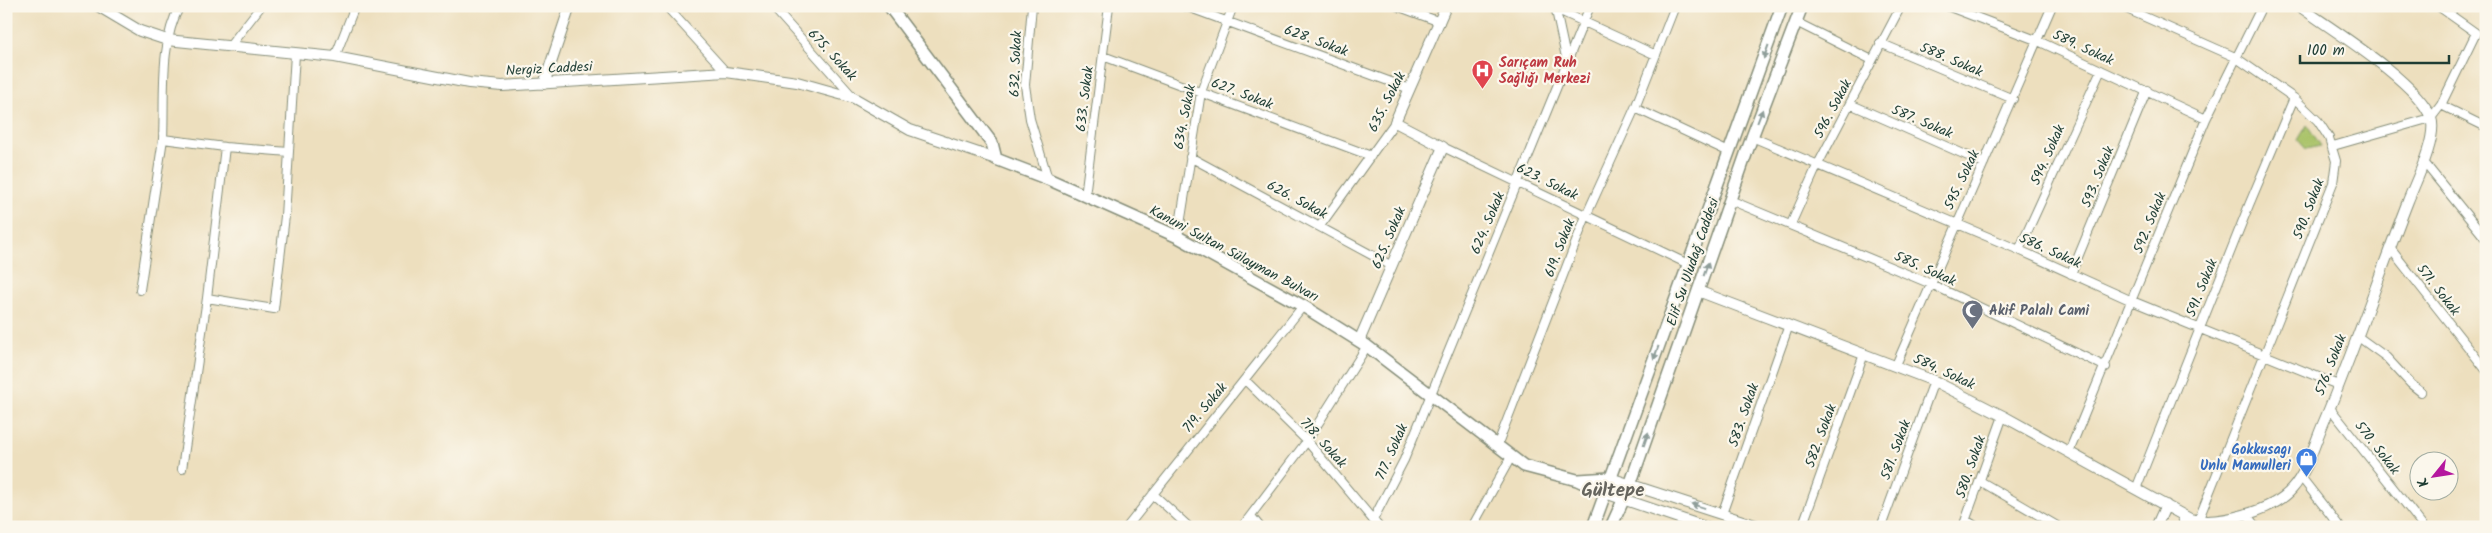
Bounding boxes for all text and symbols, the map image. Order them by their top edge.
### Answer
street label: 628. Sokak [1281,19,1352,63]
street label: 675. Sokak [802,24,862,86]
street label: 589. Sokak [2049,24,2118,72]
street label: 632. Sokak [1004,30,1028,98]
scale bar [2300,32,2448,64]
street label: 588. Sokak [1916,37,1986,83]
text: 100 m [2307,39,2345,63]
one-way arrow [1762,45,1770,60]
place label: Sarıçam Ruh Sağlığı Merkezi [1499,52,1590,90]
street label: Nergiz Caddesi [505,56,594,82]
hospital icon: Sarıçam Ruh Sağlığı Merkezi [1471,59,1495,90]
street label: 633. Sokak [1070,64,1100,133]
street label: 635. Sokak [1362,67,1412,136]
street label: 627. Sokak [1208,72,1277,116]
street label: 596. Sokak [1808,75,1858,143]
street label: 634. Sokak [1168,82,1202,151]
street label: 587. Sokak [1888,99,1957,145]
one-way arrow [1756,108,1764,123]
street label: 594. Sokak [2025,121,2071,189]
street label: 593. Sokak [2076,142,2120,211]
street label: 595. Sokak [1938,146,1986,214]
street label: 623. Sokak [1512,158,1582,207]
street label: 626. Sokak [1263,175,1332,225]
street label: 590. Sokak [2287,175,2331,243]
street label: 624. Sokak [1465,188,1511,258]
street label: 592. Sokak [2128,188,2173,257]
street label: Elif Su Uludağ Caddesi [1661,194,1725,329]
street label: Kanuni Sultan Sülayman Bulvarı [1145,200,1323,308]
street label: 625. Sokak [1366,203,1412,273]
street label: 619. Sokak [1539,215,1581,281]
street label: 586. Sokak [2015,228,2085,275]
street label: 585. Sokak [1890,246,1960,293]
street label: 591. Sokak [2180,255,2224,320]
street label: 571. Sokak [2411,259,2466,321]
one-way arrow [1702,261,1710,276]
mosque icon: Akif Palalı Cami [1961,299,1985,330]
place label: Akif Palalı Cami [1989,300,2090,322]
street label: 576. Sokak [2309,331,2353,399]
one-way arrow [1652,346,1660,361]
street label: 584. Sokak [1909,348,1979,396]
street label: 719. Sokak [1177,378,1233,438]
street label: 583. Sokak [1723,380,1765,450]
street label: 582. Sokak [1799,401,1843,471]
street label: 718. Sokak [1294,413,1352,474]
street label: 581. Sokak [1875,416,1917,483]
street label: 570. Sokak [2349,416,2405,480]
street label: 717. Sokak [1370,420,1414,484]
one-way arrow [1642,431,1650,446]
street label: 580. Sokak [1950,432,1992,501]
place label: Gokkusagı Unlu Mamulleri [2200,439,2291,477]
shop icon: Gokkusagı Unlu Mamulleri [2295,446,2319,477]
north arrow [2410,450,2460,500]
text: K [2412,472,2435,491]
district label: Gültepe [1582,476,1644,506]
one-way arrow [1690,502,1705,510]

